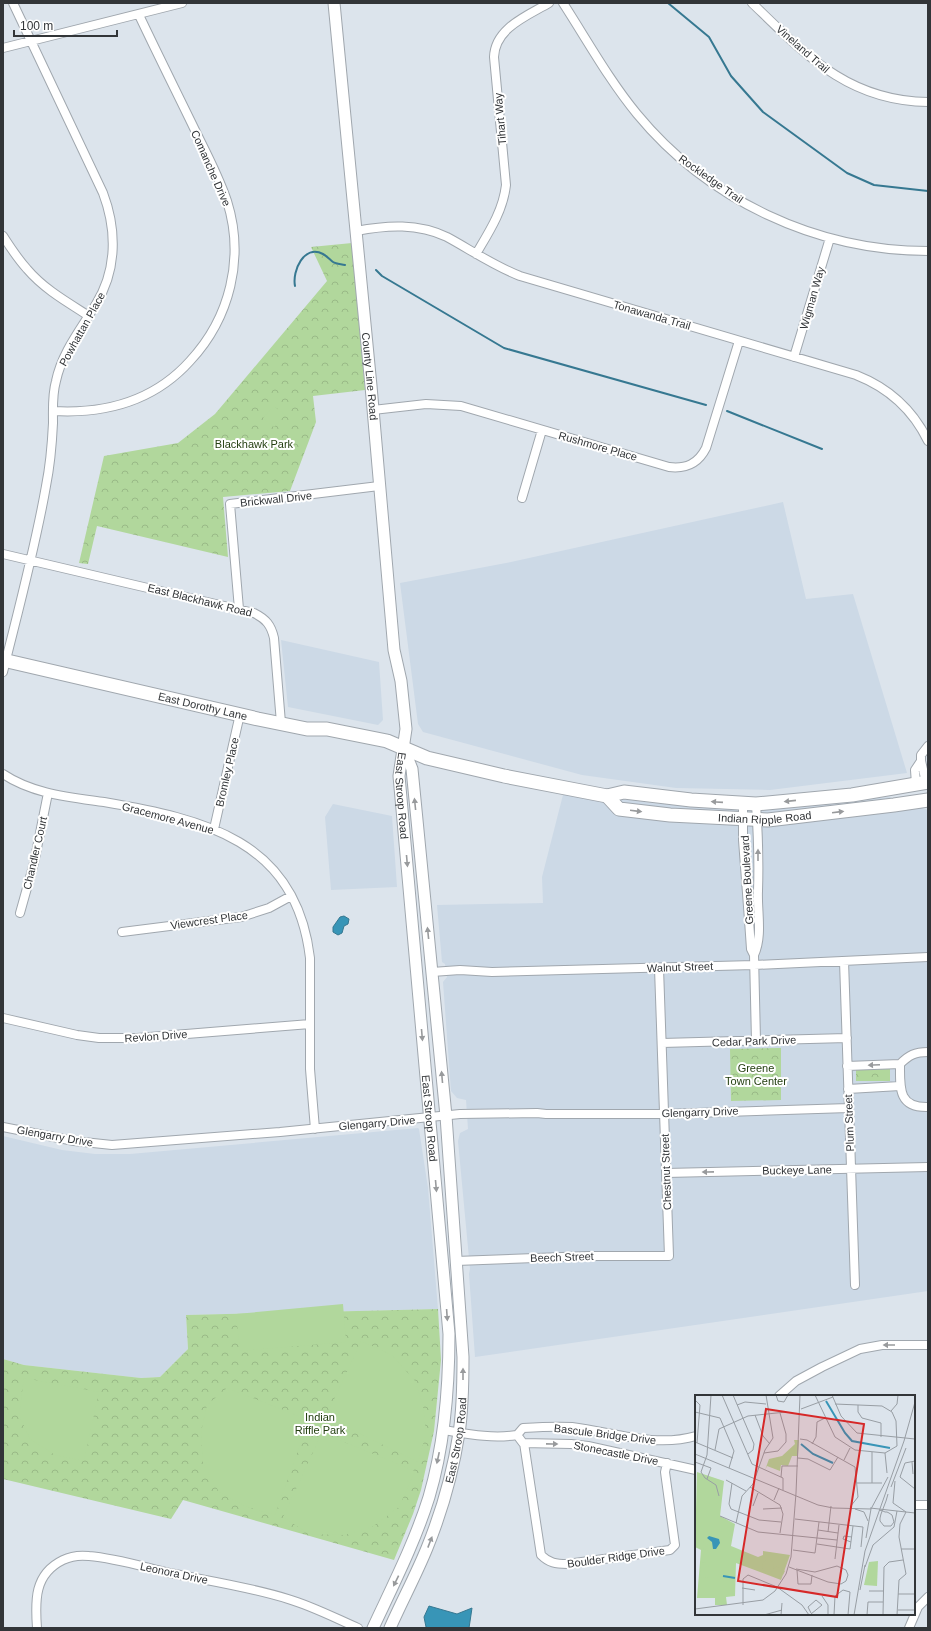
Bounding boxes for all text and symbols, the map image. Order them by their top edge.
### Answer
scale bar [14,12,117,38]
text: 100 m [20,19,53,33]
street label: Vineland Trail [774,23,832,75]
street label: Tihart Way [492,92,508,146]
street label: Comanche Drive [189,128,233,208]
street label: Rockledge Trail [677,152,745,206]
street label: Wigman Way [797,265,827,331]
street label: Powhattan Place [57,290,107,368]
street label: Tonawanda Trail [612,298,692,332]
street label: County Line Road [360,332,380,421]
street label: Rushmore Place [557,429,639,463]
park label: Blackhawk Park [215,438,294,450]
street label: Brickwall Drive [240,489,312,509]
street label: East Blackhawk Road [147,581,253,619]
street label: East Dorothy Lane [157,690,249,722]
street label: Bromley Place [213,736,241,808]
street label: East Stroop Road [393,752,411,839]
one-way arrow [412,798,419,810]
one-way arrow [784,798,796,804]
one-way arrow [711,799,723,806]
street label: Gracemore Avenue [121,800,215,836]
one-way arrow [630,808,642,814]
street label: Indian Ripple Road [718,809,812,826]
one-way arrow [832,809,844,815]
street label: Chandler Court [21,815,49,891]
street label: Greene Boulevard [739,835,755,925]
one-way arrow [755,848,761,861]
one-way arrow [403,855,410,867]
street label: Viewcrest Place [170,909,248,931]
one-way arrow [425,927,431,939]
street label: Walnut Street [647,960,713,974]
street label: Revlon Drive [124,1028,188,1044]
one-way arrow [419,1029,425,1041]
street label: Cedar Park Drive [712,1034,796,1048]
park label: Greene Town Center [725,1062,787,1087]
one-way arrow [867,1062,880,1068]
one-way arrow [439,1071,446,1083]
street label: East Stroop Road [420,1074,440,1162]
street label: Plum Street [842,1094,856,1152]
street label: Glengarry Drive [661,1105,739,1119]
street label: Glengarry Drive [338,1114,416,1132]
street label: Glengarry Drive [16,1123,94,1149]
street label: Chestnut Street [659,1134,673,1210]
street label: Buckeye Lane [762,1163,832,1177]
one-way arrow [701,1169,714,1175]
one-way arrow [432,1180,439,1192]
street label: Beech Street [530,1250,594,1264]
one-way arrow [444,1309,451,1321]
one-way arrow [882,1342,895,1348]
one-way arrow [460,1367,466,1380]
inset map [695,1395,915,1615]
street label: East Stroop Road [443,1397,468,1485]
park label: Indian Riffle Park [295,1411,346,1436]
street label: Bascule Bridge Drive [553,1422,657,1446]
street label: Stonecastle Drive [573,1439,659,1467]
one-way arrow [546,1441,559,1447]
one-way arrow [435,1452,441,1464]
one-way arrow [427,1535,433,1547]
street label: Boulder Ridge Drive [566,1544,666,1570]
street label: Leonora Drive [139,1560,209,1586]
one-way arrow [393,1575,399,1586]

